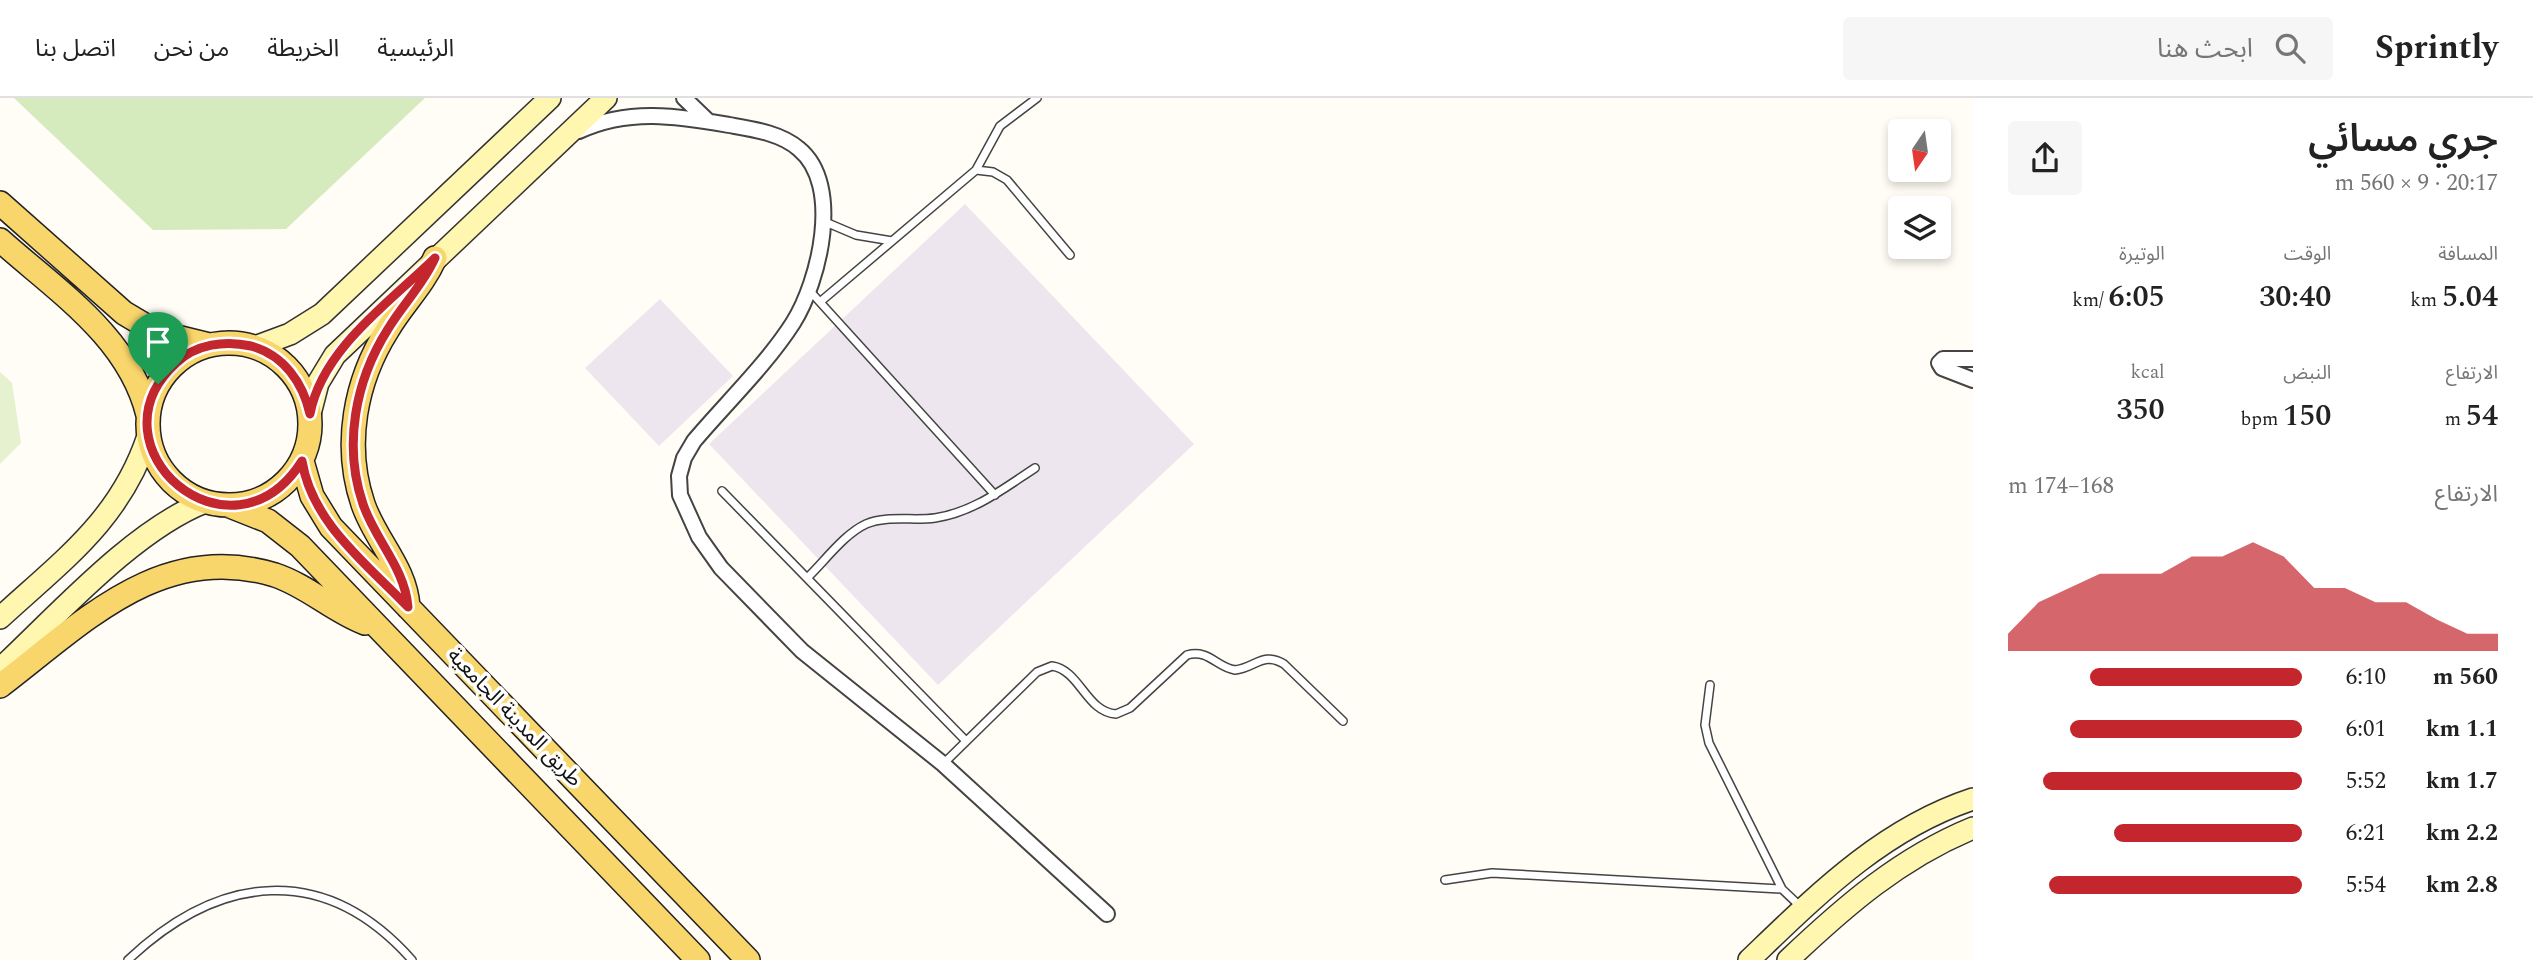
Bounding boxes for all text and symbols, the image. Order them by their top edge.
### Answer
search box [1843,17,2333,80]
text: Sprintly [2375,23,2498,73]
text: ابحث هنا [2157,29,2253,69]
icon: search [2271,29,2309,67]
text: اتصل بنا [35,31,116,67]
text: من نحن [154,31,229,67]
text: الخريطة [267,31,339,67]
text: الرئيسية [377,31,454,67]
text: جري مسائي [2308,111,2498,169]
north arrow [1888,119,1951,182]
map controls [1888,119,1951,259]
button: share [2008,121,2082,195]
text: 20:17 · 9 × 560 m [2334,166,2498,201]
button: layers [1888,196,1951,259]
text: الوتيرة [2119,240,2165,269]
text: الوقت [2284,240,2331,269]
text: المسافة [2438,240,2498,269]
text: 6:05 [2109,274,2165,320]
text: 30:40 [2259,274,2331,320]
text: 5.04 [2442,274,2498,320]
text: /km [2072,286,2109,315]
text: km [2410,286,2442,315]
pin [128,312,188,384]
icon: arrive [139,323,177,361]
text: kcal [2131,358,2165,387]
text: النبض [2283,359,2331,388]
text: الارتفاع [2446,359,2498,388]
text: 350 [2116,387,2165,433]
text: 150 [2283,393,2331,439]
text: 54 [2466,393,2498,439]
text: bpm [2241,405,2283,434]
text: m [2445,405,2466,434]
text: 168–174 m [2008,469,2114,504]
text: الارتفاع [2435,477,2498,512]
street label: طريق المدينة الجامعية [439,641,589,795]
text: 6:10 [2346,660,2386,695]
text: 560 m [2433,660,2498,695]
text: 6:01 [2346,712,2386,747]
text: 1.1 km [2426,712,2498,747]
text: 5:52 [2346,764,2386,799]
text: 1.7 km [2426,764,2498,799]
text: 6:21 [2346,816,2386,851]
text: 2.2 km [2426,816,2498,851]
text: 5:54 [2346,868,2386,903]
text: 2.8 km [2426,868,2498,903]

